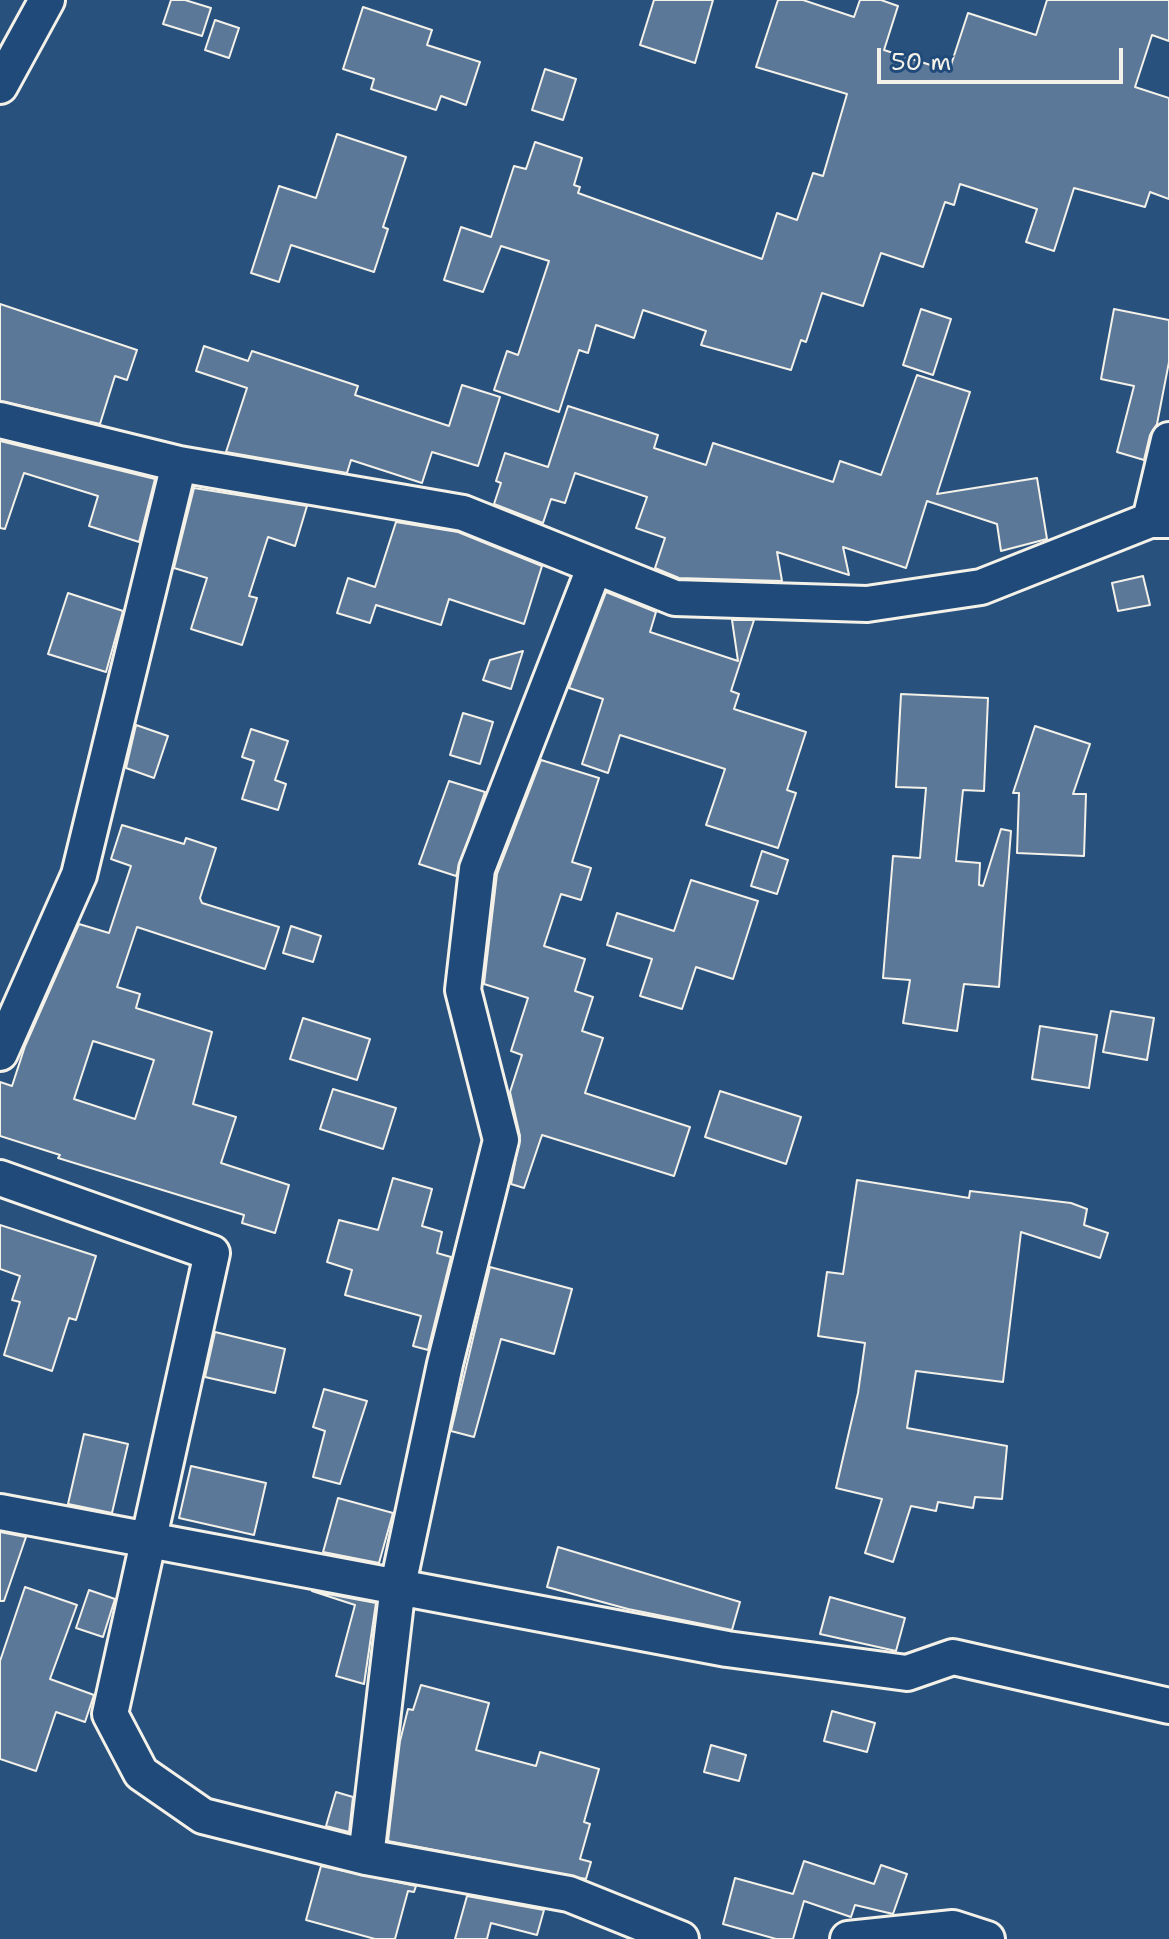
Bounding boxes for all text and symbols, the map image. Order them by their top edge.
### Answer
scale bar [881,32,1127,82]
text: 50 m [891,46,951,78]

